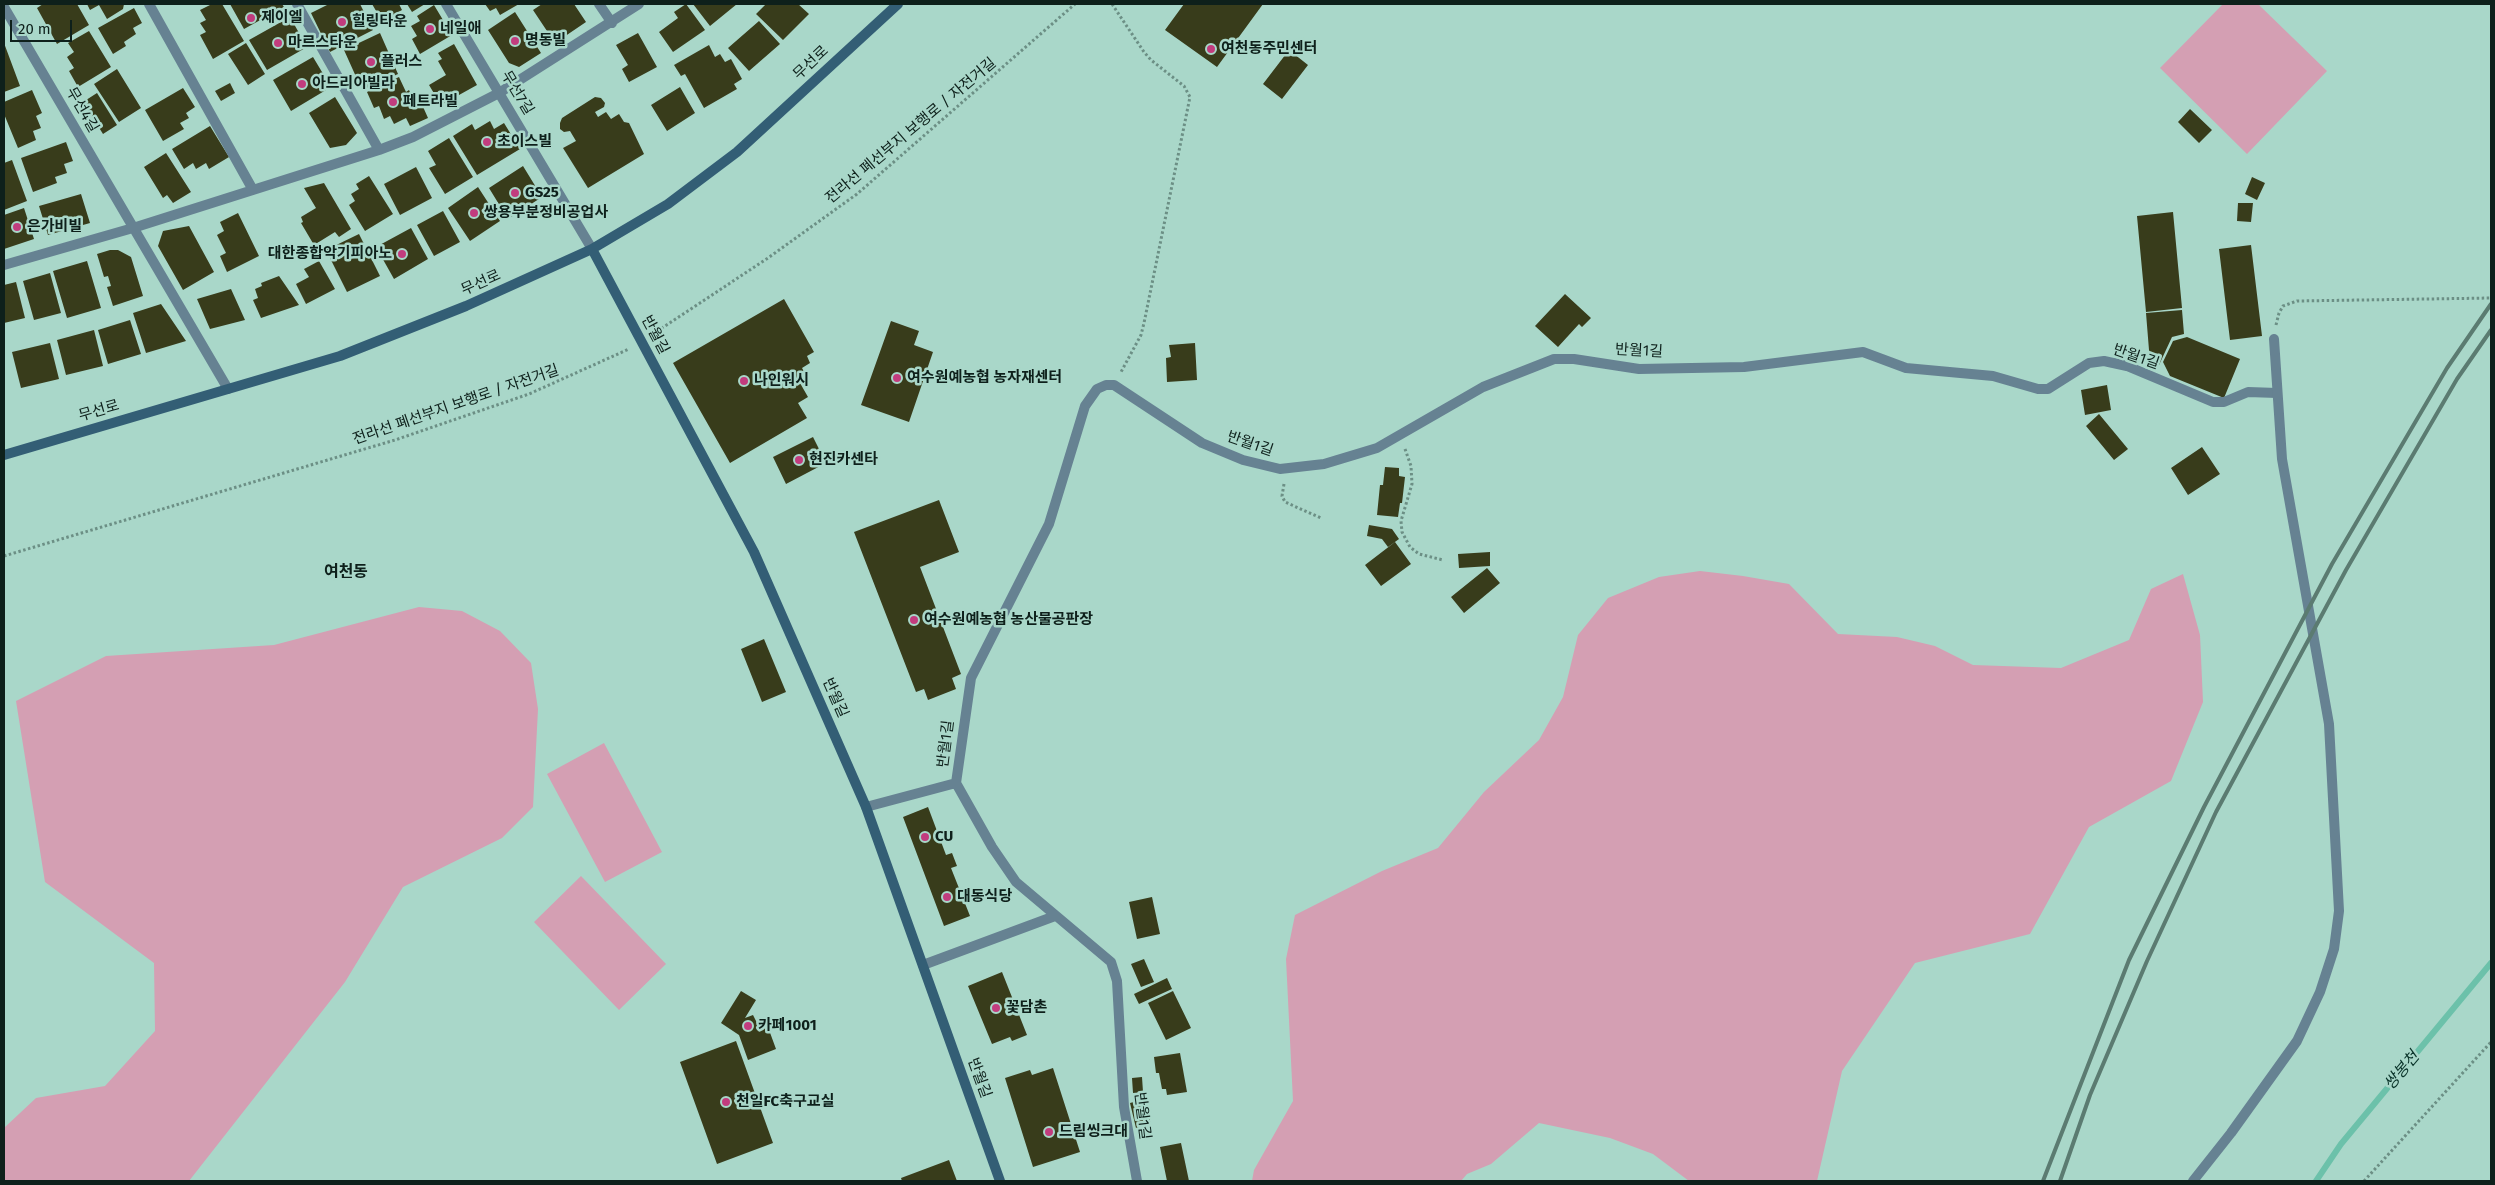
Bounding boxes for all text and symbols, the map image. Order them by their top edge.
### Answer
place label: 제이엘 [261,9,302,27]
scale bar [12,10,75,42]
marker: 제이엘 [245,12,257,24]
place label: 힐링타운 [352,13,407,31]
marker: 힐링타운 [336,16,348,28]
text: 20 m [18,20,51,38]
place label: 네일애 [440,20,481,38]
marker: 네일애 [424,23,436,35]
place label: 명동빌 [525,32,566,50]
place label: 마르스타운 [288,34,357,52]
marker: 명동빌 [509,35,521,47]
marker: 마르스타운 [272,37,284,49]
place label: 여천동주민센터 [1221,40,1318,58]
street label: 무선로 [790,42,832,84]
marker: 여천동주민센터 [1205,43,1217,55]
place label: 플러스 [381,53,422,71]
street label: 전라선 폐선부지 보행로 / 자전거길 [822,54,1000,208]
marker: 플러스 [365,56,377,68]
street label: 무선7길 [497,68,537,118]
place label: 아드리아빌라 [312,75,395,93]
marker: 아드리아빌라 [296,78,308,90]
street label: 무선4길 [62,84,102,136]
place label: 페트라빌 [403,93,458,111]
marker: 페트라빌 [387,96,399,108]
place label: 초이스빌 [497,133,552,151]
marker: 초이스빌 [481,136,493,148]
place label: GS25 [525,184,559,202]
marker: GS25 [509,187,521,199]
place label: 쌍용부분정비공업사 [484,204,608,222]
marker: 쌍용부분정비공업사 [468,207,480,219]
place label: 은가비빌 [27,218,82,236]
marker: 은가비빌 [11,221,23,233]
place label: 대한종합악기피아노 [268,245,392,263]
marker: 대한종합악기피아노 [396,248,408,260]
street label: 무선로 [458,266,504,300]
street label: 반월길 [637,312,673,358]
street label: 반월1길 [1615,341,1663,361]
street label: 반월1길 [2110,341,2162,373]
street label: 전라선 폐선부지 보행로 / 자전거길 [351,361,561,449]
place label: 여수원예농협 농자재센터 [907,369,1062,387]
place label: 나인워시 [754,372,809,390]
marker: 여수원예농협 농자재센터 [891,372,903,384]
marker: 나인워시 [738,375,750,387]
street label: 무선로 [77,397,121,425]
street label: 반월1길 [1224,428,1276,460]
place label: 현진카센타 [809,451,878,469]
marker: 현진카센타 [793,454,805,466]
district label: 여천동 [324,563,368,583]
place label: 여수원예농협 농산물공판장 [924,611,1093,629]
marker: 여수원예농협 농산물공판장 [908,614,920,626]
street label: 반월길 [818,675,852,721]
street label: 반월1길 [934,719,958,769]
place label: CU [935,828,953,846]
marker: CU [919,831,931,843]
place label: 대동식당 [957,888,1012,906]
marker: 대동식당 [941,891,953,903]
place label: 꽃담촌 [1006,999,1047,1017]
marker: 꽃담촌 [990,1002,1002,1014]
place label: 카페1001 [758,1017,817,1035]
marker: 카페1001 [742,1020,754,1032]
water label: 쌍봉천 [2380,1048,2424,1094]
street label: 반월길 [963,1055,995,1101]
street label: 반월1길 [1130,1091,1154,1141]
place label: 천일FC축구교실 [736,1093,834,1111]
marker: 천일FC축구교실 [720,1096,732,1108]
place label: 드림씽크대 [1059,1123,1128,1141]
marker: 드림씽크대 [1043,1126,1055,1138]

